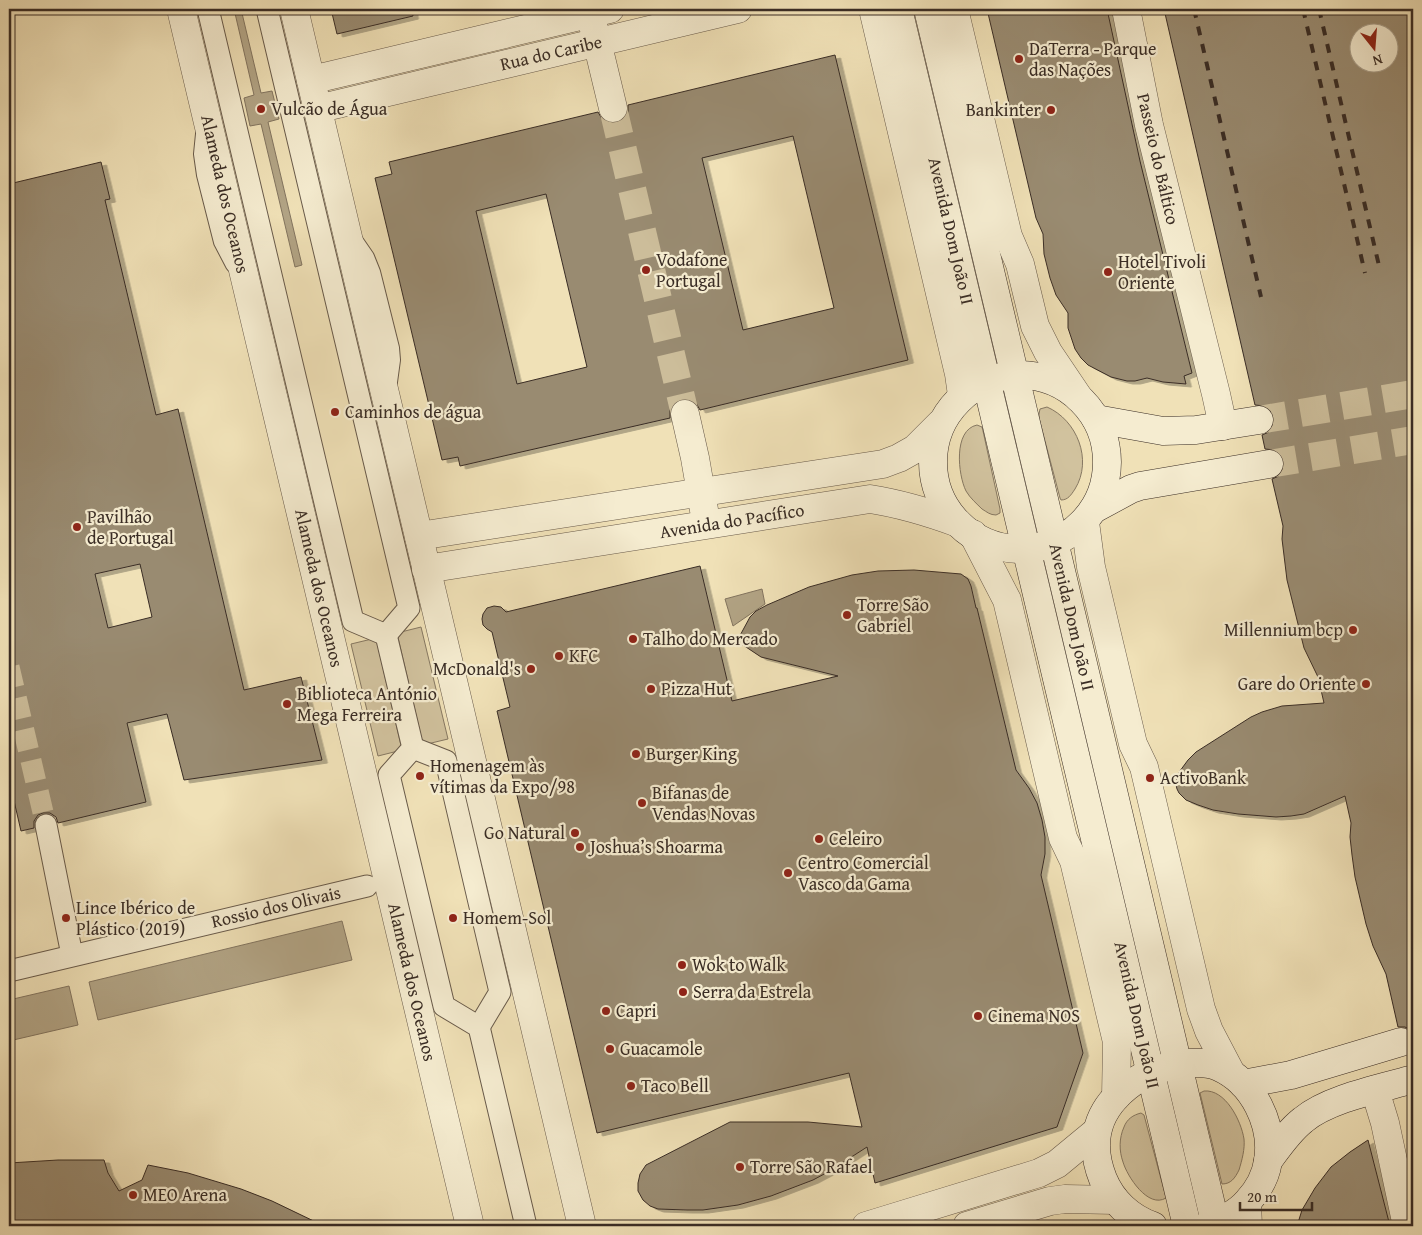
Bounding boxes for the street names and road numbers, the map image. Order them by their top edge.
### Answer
street label: Rua do Caribe [497,28,605,77]
street label: Passeio do Báltico [1130,90,1187,227]
street label: Alameda dos Oceanos [194,112,257,276]
street label: Avenida Dom João II [921,154,982,307]
street label: Avenida do Pacífico [658,496,806,545]
street label: Alameda dos Oceanos [288,506,351,670]
street label: Avenida Dom João II [1042,540,1103,693]
street label: Rossio dos Olivais [208,878,343,935]
street label: Alameda dos Oceanos [381,900,444,1064]
street label: Avenida Dom João II [1107,938,1168,1091]

